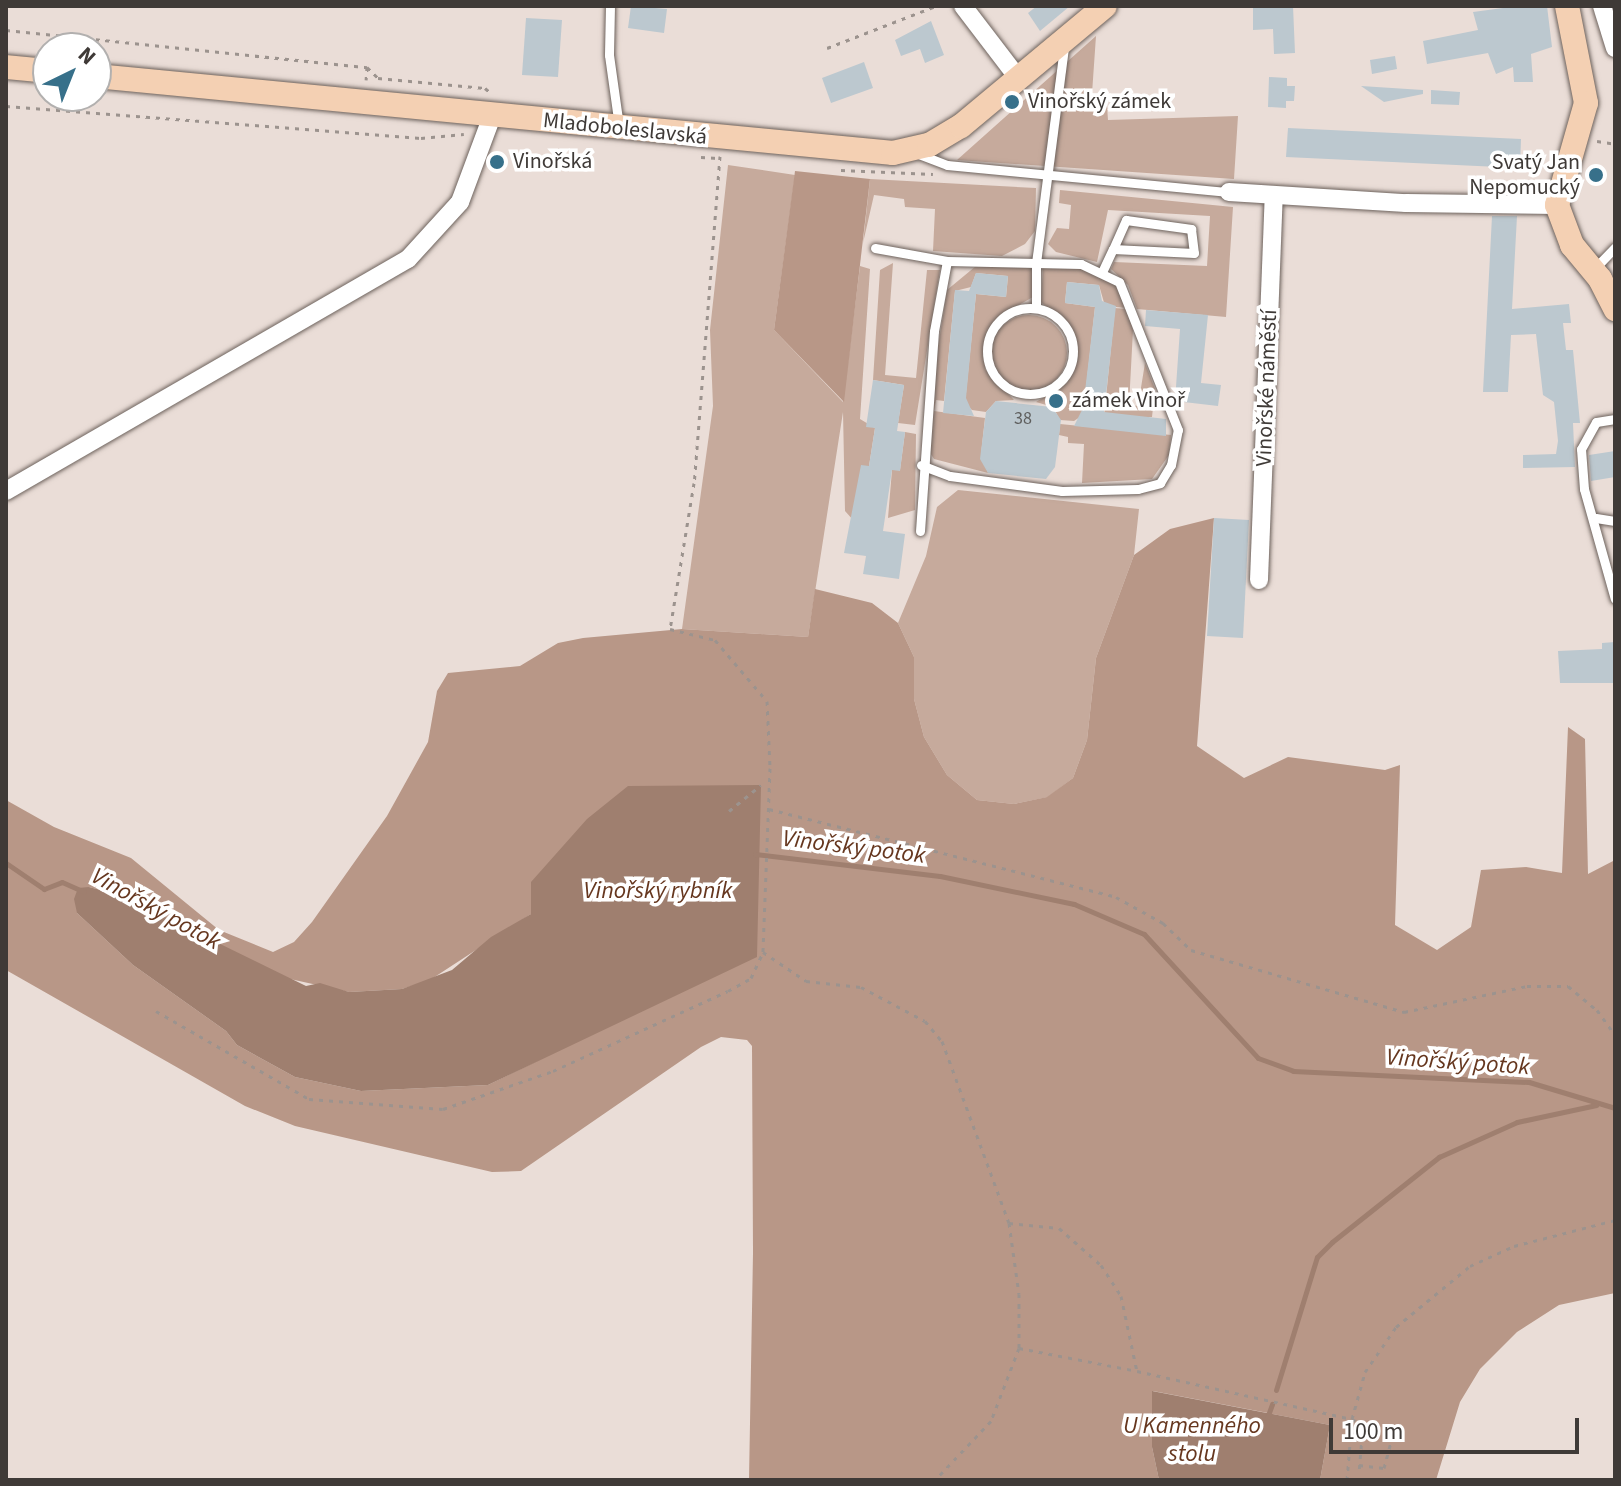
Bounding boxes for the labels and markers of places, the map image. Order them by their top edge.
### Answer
place label: Vinořský zámek [1028,89,1171,115]
marker: Vinořský zámek [1003,93,1021,111]
place label: Vinořská [513,149,592,175]
place label: Svatý Jan Nepomucký [1469,149,1580,200]
marker: Vinořská [488,153,506,171]
marker: Svatý Jan Nepomucký [1587,166,1605,184]
place label: zámek Vinoř [1072,388,1185,414]
marker: zámek Vinoř [1047,392,1065,410]

